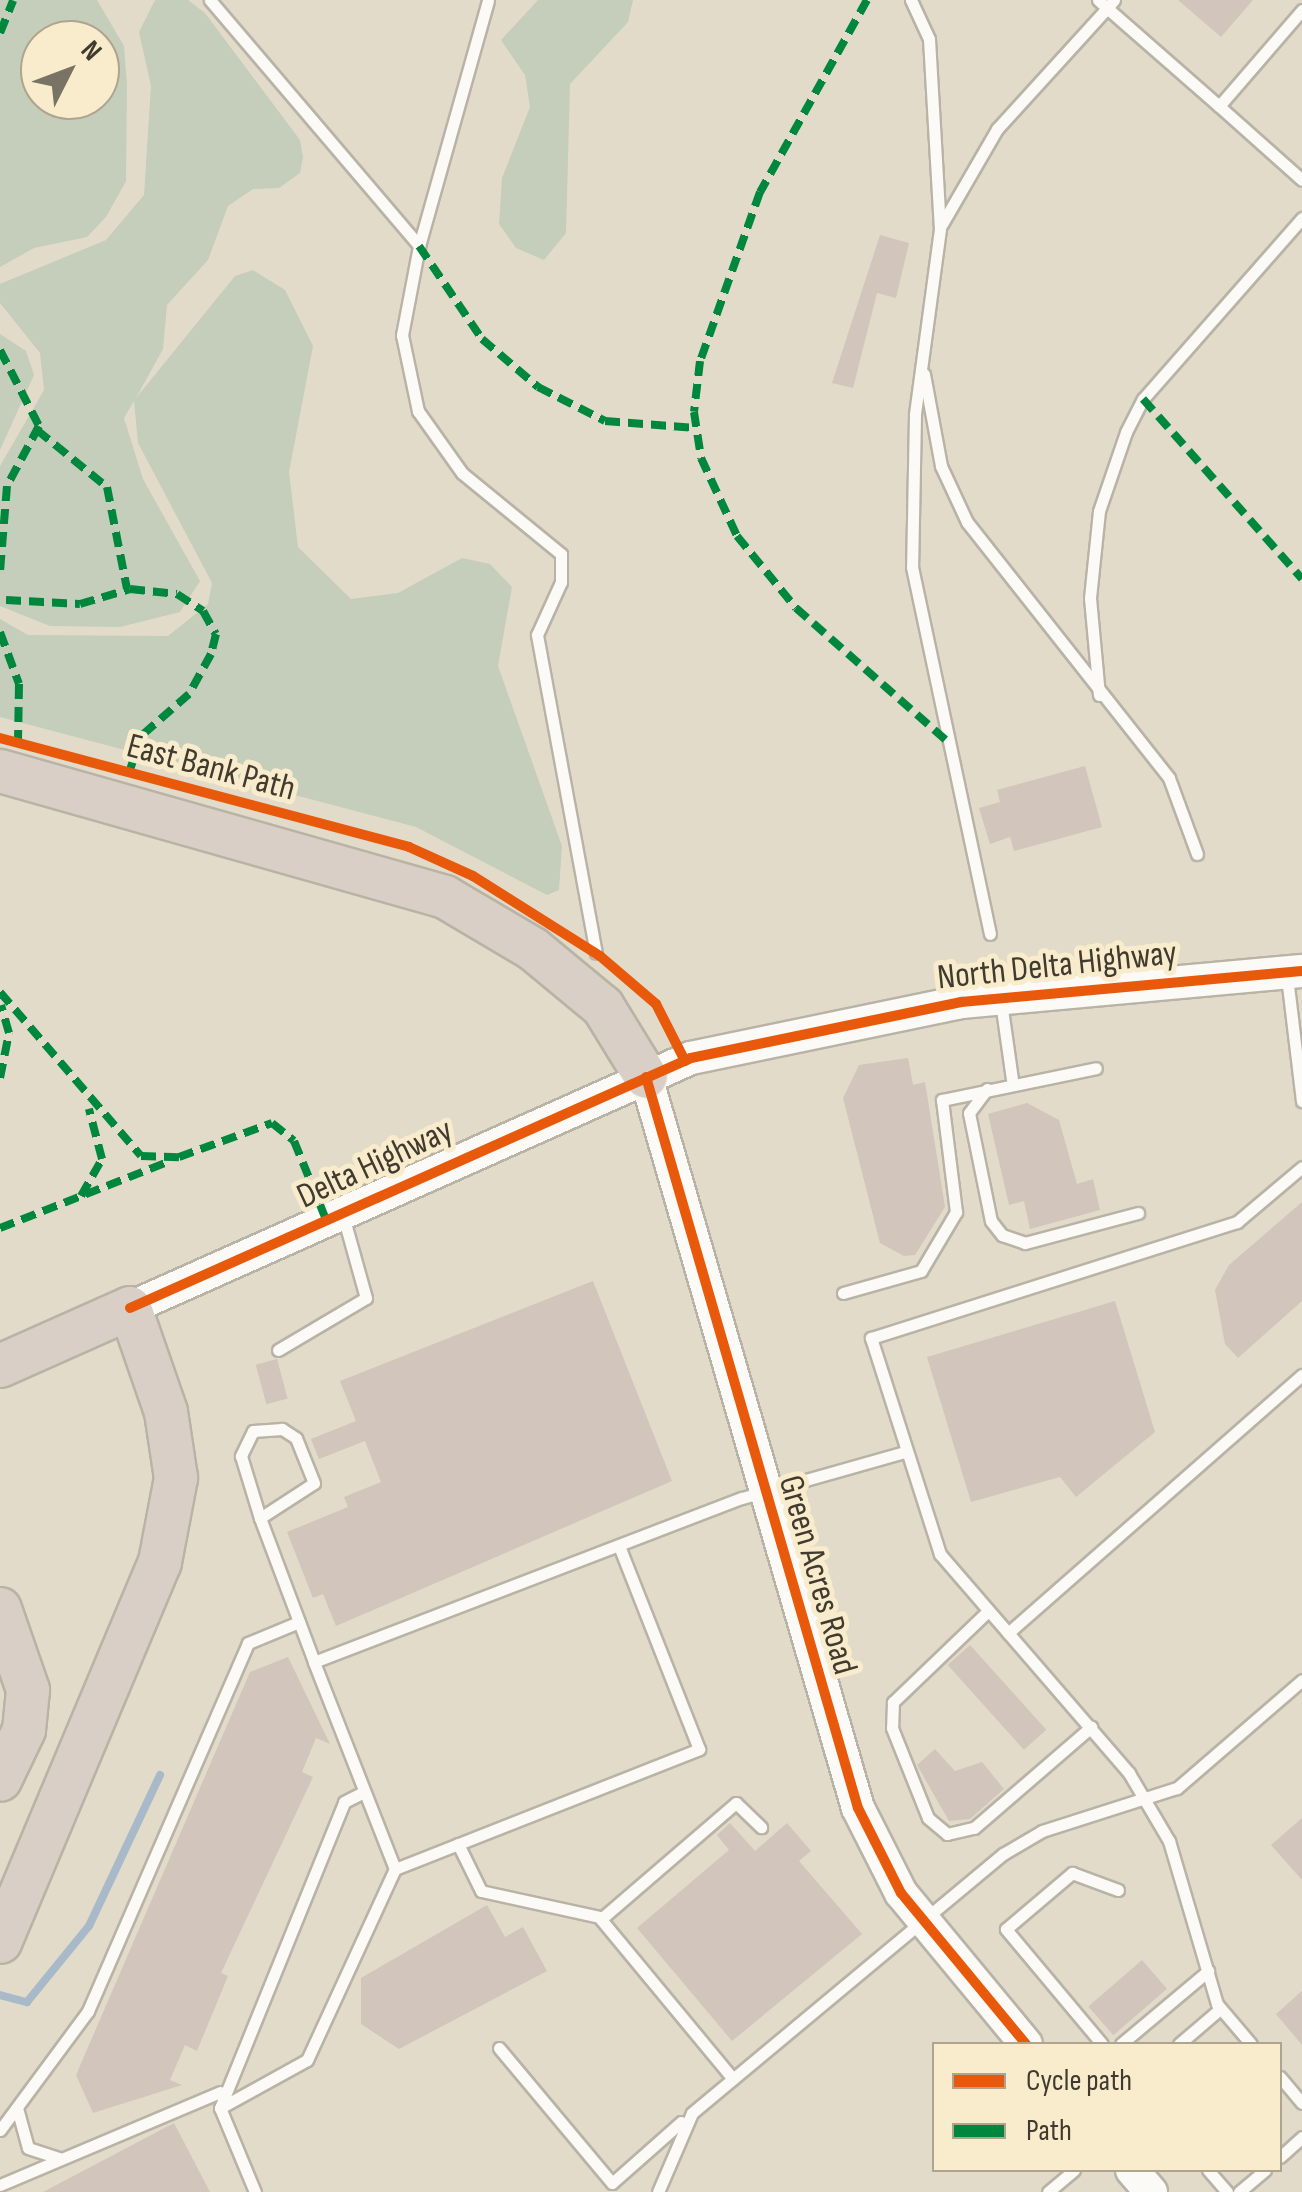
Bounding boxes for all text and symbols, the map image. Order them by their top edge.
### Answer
north arrow [20,20,120,120]
text: N [74,34,108,68]
street label: East Bank Path [122,725,300,811]
street label: North Delta Highway [935,933,1179,999]
street label: Delta Highway [291,1110,459,1218]
street label: Green Acres Road [769,1471,865,1679]
legend [932,2042,1282,2172]
text: Cycle path [1026,2063,1132,2099]
text: Path [1026,2113,1072,2149]

